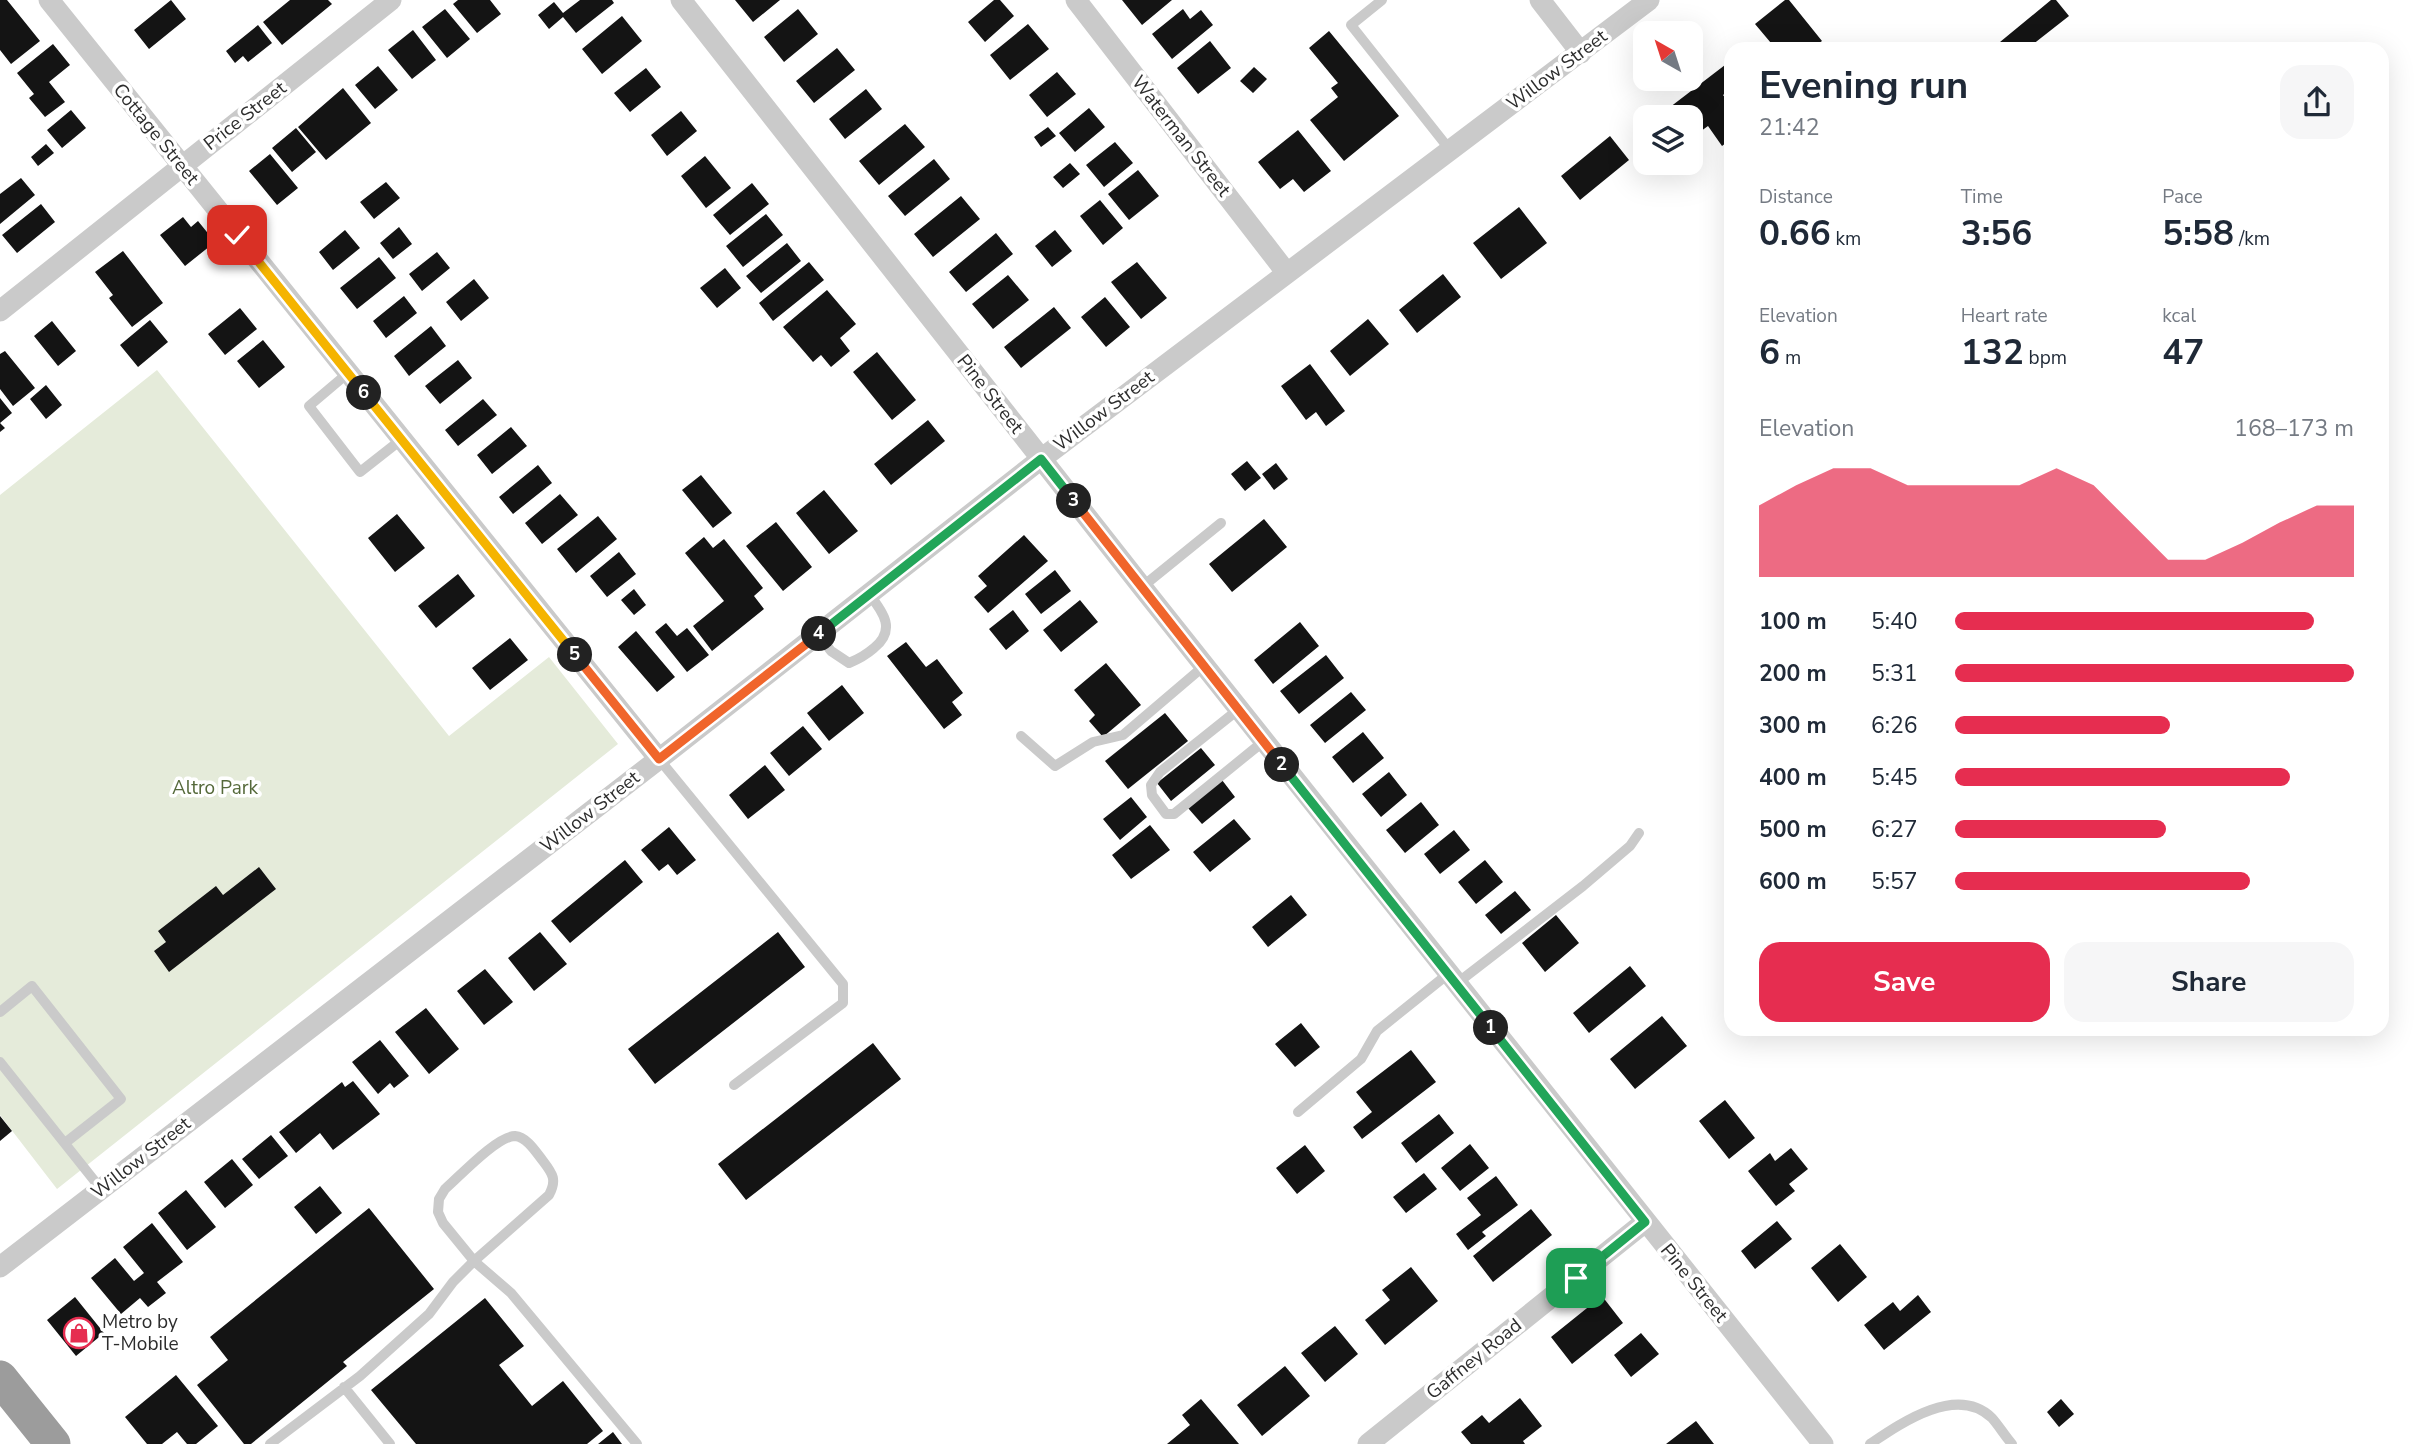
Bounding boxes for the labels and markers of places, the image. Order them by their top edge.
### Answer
pin [207,205,267,265]
pin: 6 [346,376,382,410]
pin: 3 [1056,484,1092,518]
pin: 4 [802,616,836,652]
pin: 5 [558,638,592,672]
pin: 2 [1264,748,1300,782]
pin: 1 [1474,1010,1508,1046]
pin [1546,1248,1606,1308]
place label: Metro by T-Mobile [102,1309,179,1357]
shop icon: Metro by T-Mobile [62,1316,96,1350]

